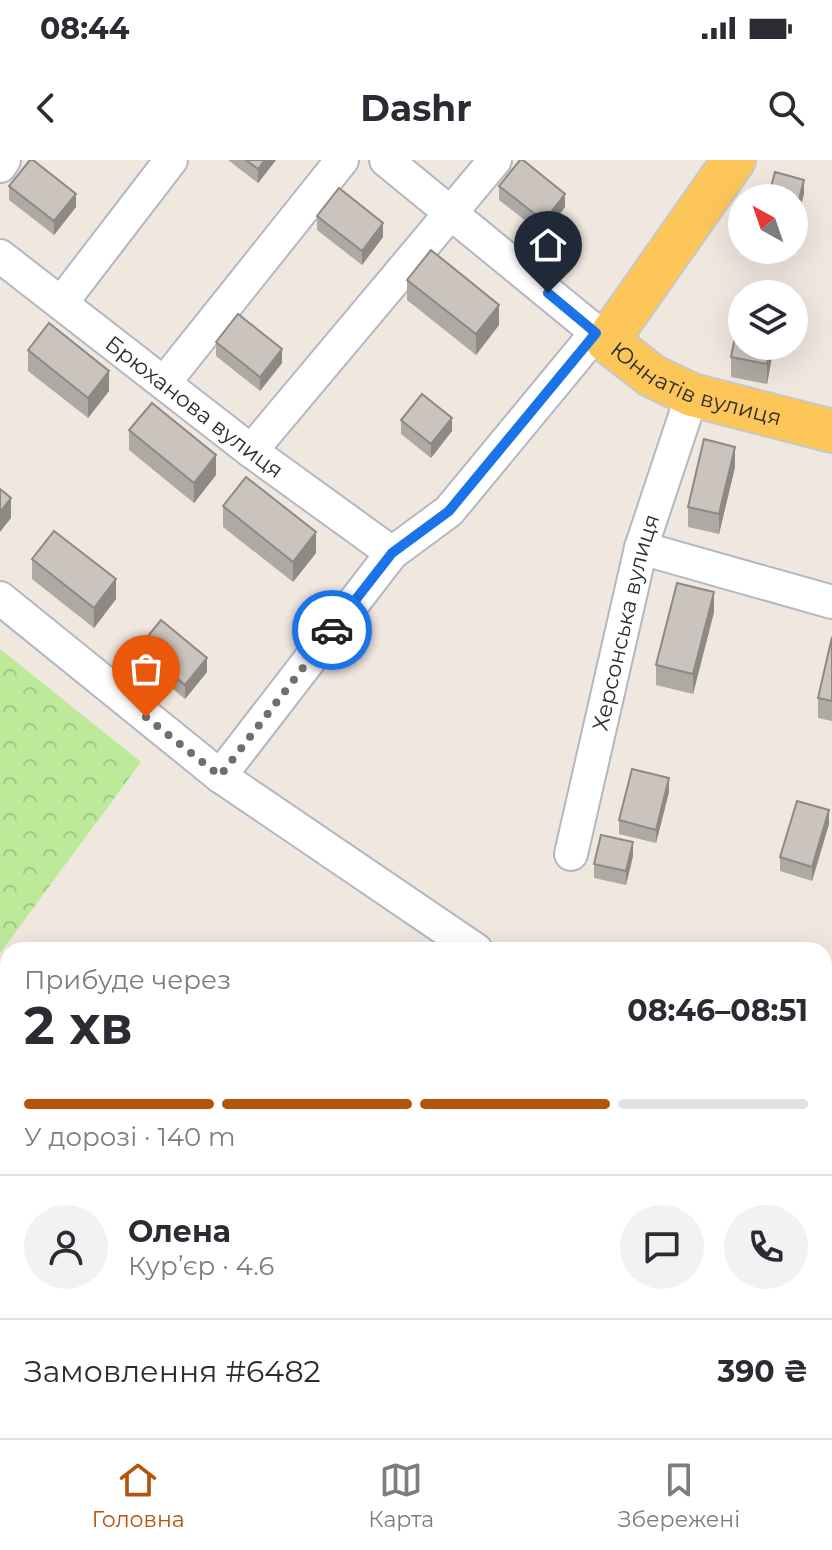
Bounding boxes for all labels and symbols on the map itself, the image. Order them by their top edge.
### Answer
north arrow [728,184,808,264]
pin [514,211,582,293]
street label: Брюханова вулиця [100,330,288,484]
street label: Юннатів вулиця [605,336,784,431]
street label: Херсонська вулиця [587,511,665,733]
courier [292,590,372,670]
pin [112,635,180,717]

